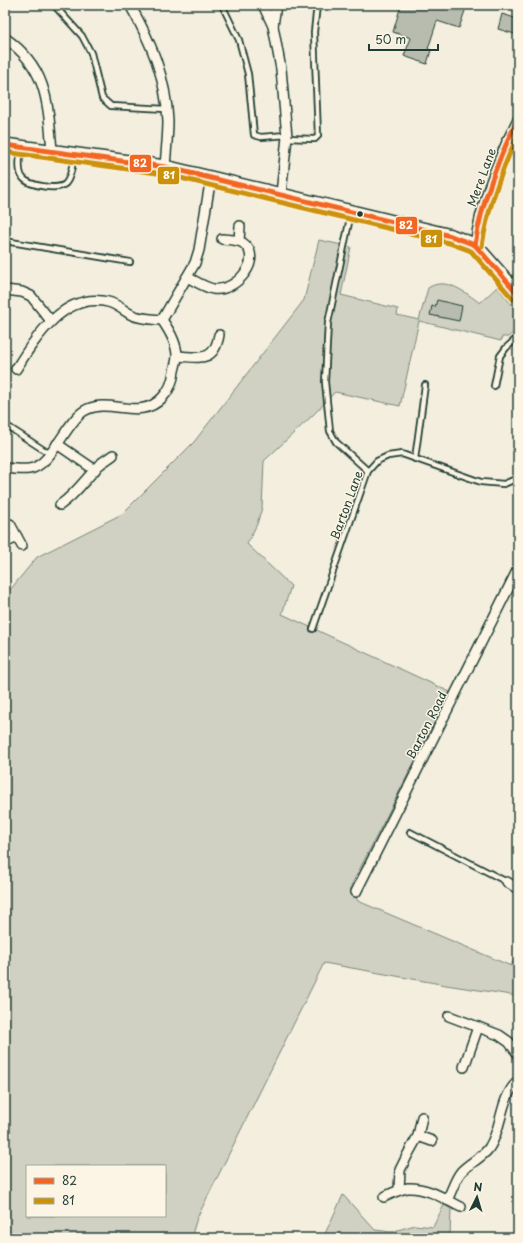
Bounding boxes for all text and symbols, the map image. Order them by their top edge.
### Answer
scale bar [369,26,438,52]
text: 50 m [375,30,406,48]
street label: Mere Lane [462,145,500,209]
line badge: 82 [129,154,152,173]
text: 82 [133,154,147,171]
line badge: 81 [157,166,180,185]
text: 81 [163,166,175,183]
unlabelled marker [355,209,365,219]
line badge: 82 [395,216,418,235]
text: 82 [399,216,413,233]
line badge: 81 [420,229,443,248]
text: 81 [425,230,437,247]
street label: Barton Lane [325,468,367,542]
street label: Barton Road [401,688,451,762]
legend [26,1165,166,1217]
text: 82 [62,1171,77,1189]
north arrow [457,1177,497,1217]
text: N [473,1178,483,1195]
text: 81 [62,1191,75,1209]

